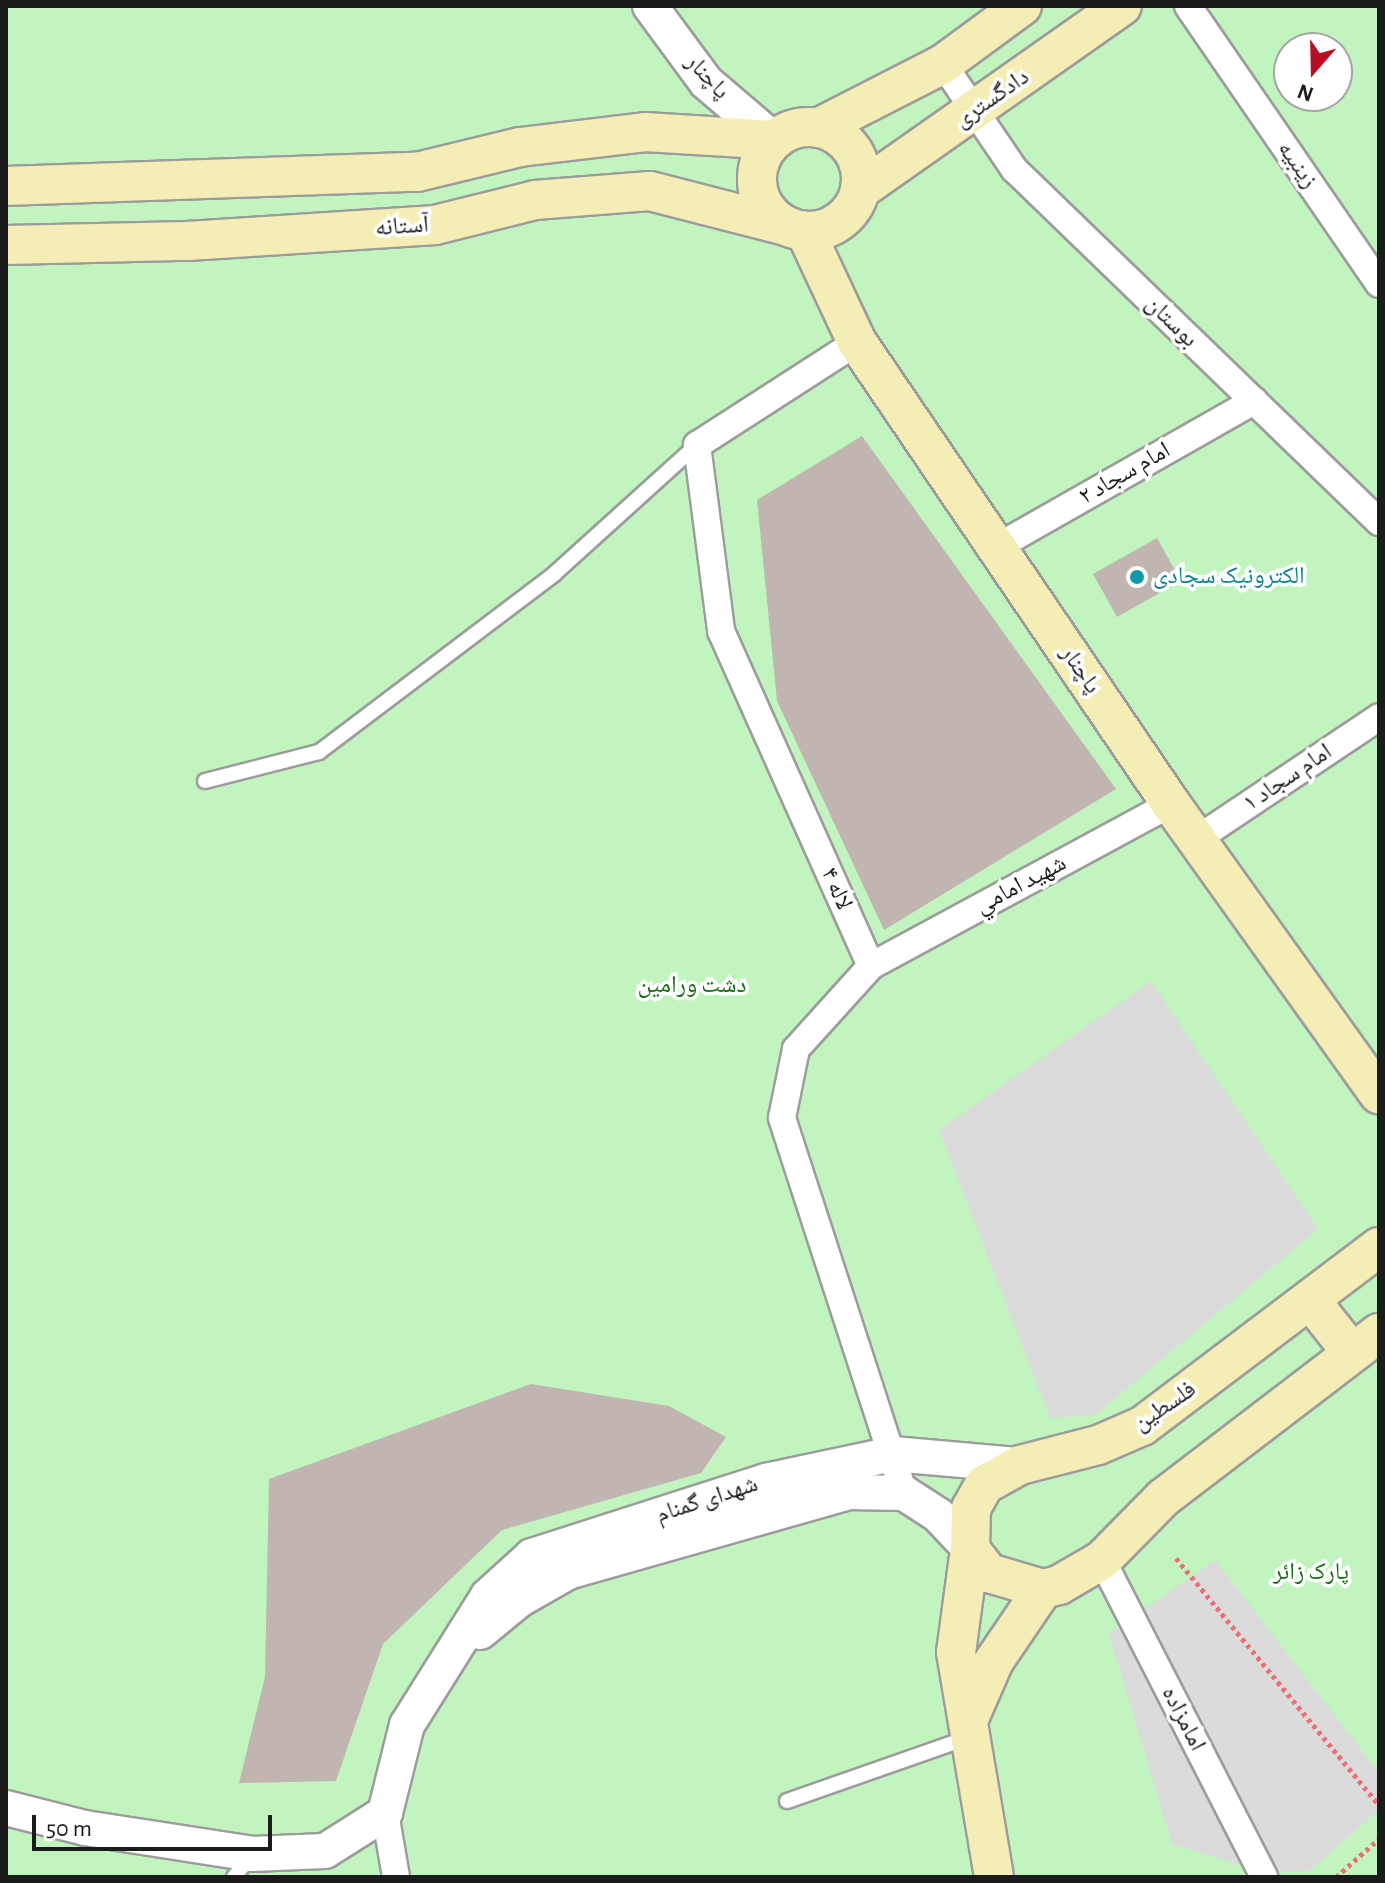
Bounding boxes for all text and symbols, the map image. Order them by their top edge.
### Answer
north arrow [1273,32,1353,112]
street label: پاچنار [679,48,735,106]
street label: دادگستری [949,63,1035,135]
text: N [1295,80,1316,106]
street label: زينبيه [1271,136,1323,194]
street label: آستانه [374,211,430,243]
street label: بوستان [1139,290,1203,354]
street label: امام سجاد ۲ [1074,436,1176,512]
place label: الکترونیک سجادی [1153,563,1305,591]
marker: الکترونیک سجادی [1128,568,1146,586]
street label: پاچنار [1054,640,1106,700]
street label: امام سجاد ۱ [1238,738,1338,818]
street label: شهيد امامي [971,849,1071,921]
street label: لاله ۴ [814,863,858,915]
park label: دشت ورامین [637,972,747,1000]
street label: فلسطین [1128,1376,1202,1438]
street label: شهدای گمنام [652,1470,762,1530]
park label: پارک زائر [1273,1559,1349,1587]
street label: امامزاده [1155,1682,1211,1756]
scale bar [36,1799,276,1849]
text: 50 m [46,1817,92,1841]

